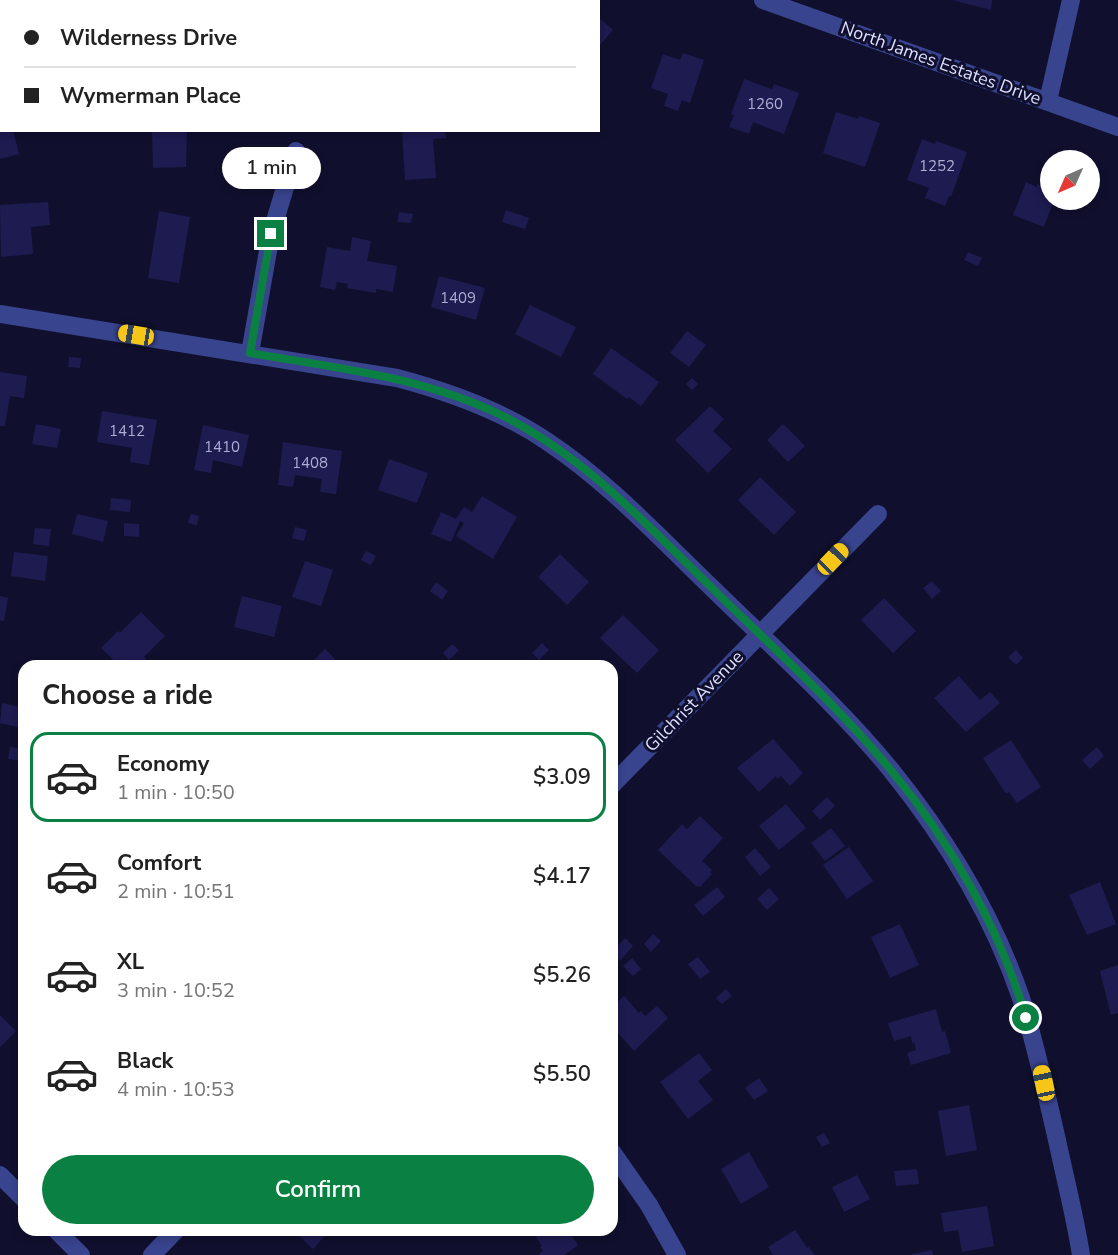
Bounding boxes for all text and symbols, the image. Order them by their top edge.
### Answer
street label: North James Estates Drive [837,16,1045,110]
text: Wilderness Drive [60,23,237,53]
text: Wymerman Place [60,81,241,111]
house number: 1260 [747,94,783,114]
callout: 1 min [222,147,320,189]
north arrow [1040,150,1100,210]
map controls [1040,150,1100,210]
text: 1 min [246,154,297,181]
house number: 1252 [919,156,955,176]
route end [257,220,284,247]
house number: 1409 [440,288,476,308]
car [117,323,155,347]
house number: 1412 [109,421,145,441]
house number: 1410 [204,437,240,457]
house number: 1408 [292,453,328,473]
car [814,540,852,578]
street label: Gilchrist Avenue [639,645,749,757]
text: Choose a ride [42,677,213,714]
text: Economy [117,749,209,779]
icon: car [45,750,99,804]
text: $3.09 [533,762,591,792]
text: 1 min · 10:50 [117,779,235,806]
text: Comfort [117,848,201,878]
icon: car [45,849,99,903]
text: $4.17 [533,861,591,891]
text: 2 min · 10:51 [117,878,235,905]
text: XL [117,947,144,977]
icon: car [45,948,99,1002]
text: $5.26 [533,960,591,990]
text: 3 min · 10:52 [117,977,235,1004]
route start [1012,1004,1039,1031]
text: Black [117,1046,173,1076]
icon: car [45,1047,99,1101]
text: $5.50 [533,1059,591,1089]
car [1031,1064,1057,1102]
text: 4 min · 10:53 [117,1076,235,1103]
button: Confirm [42,1155,594,1224]

